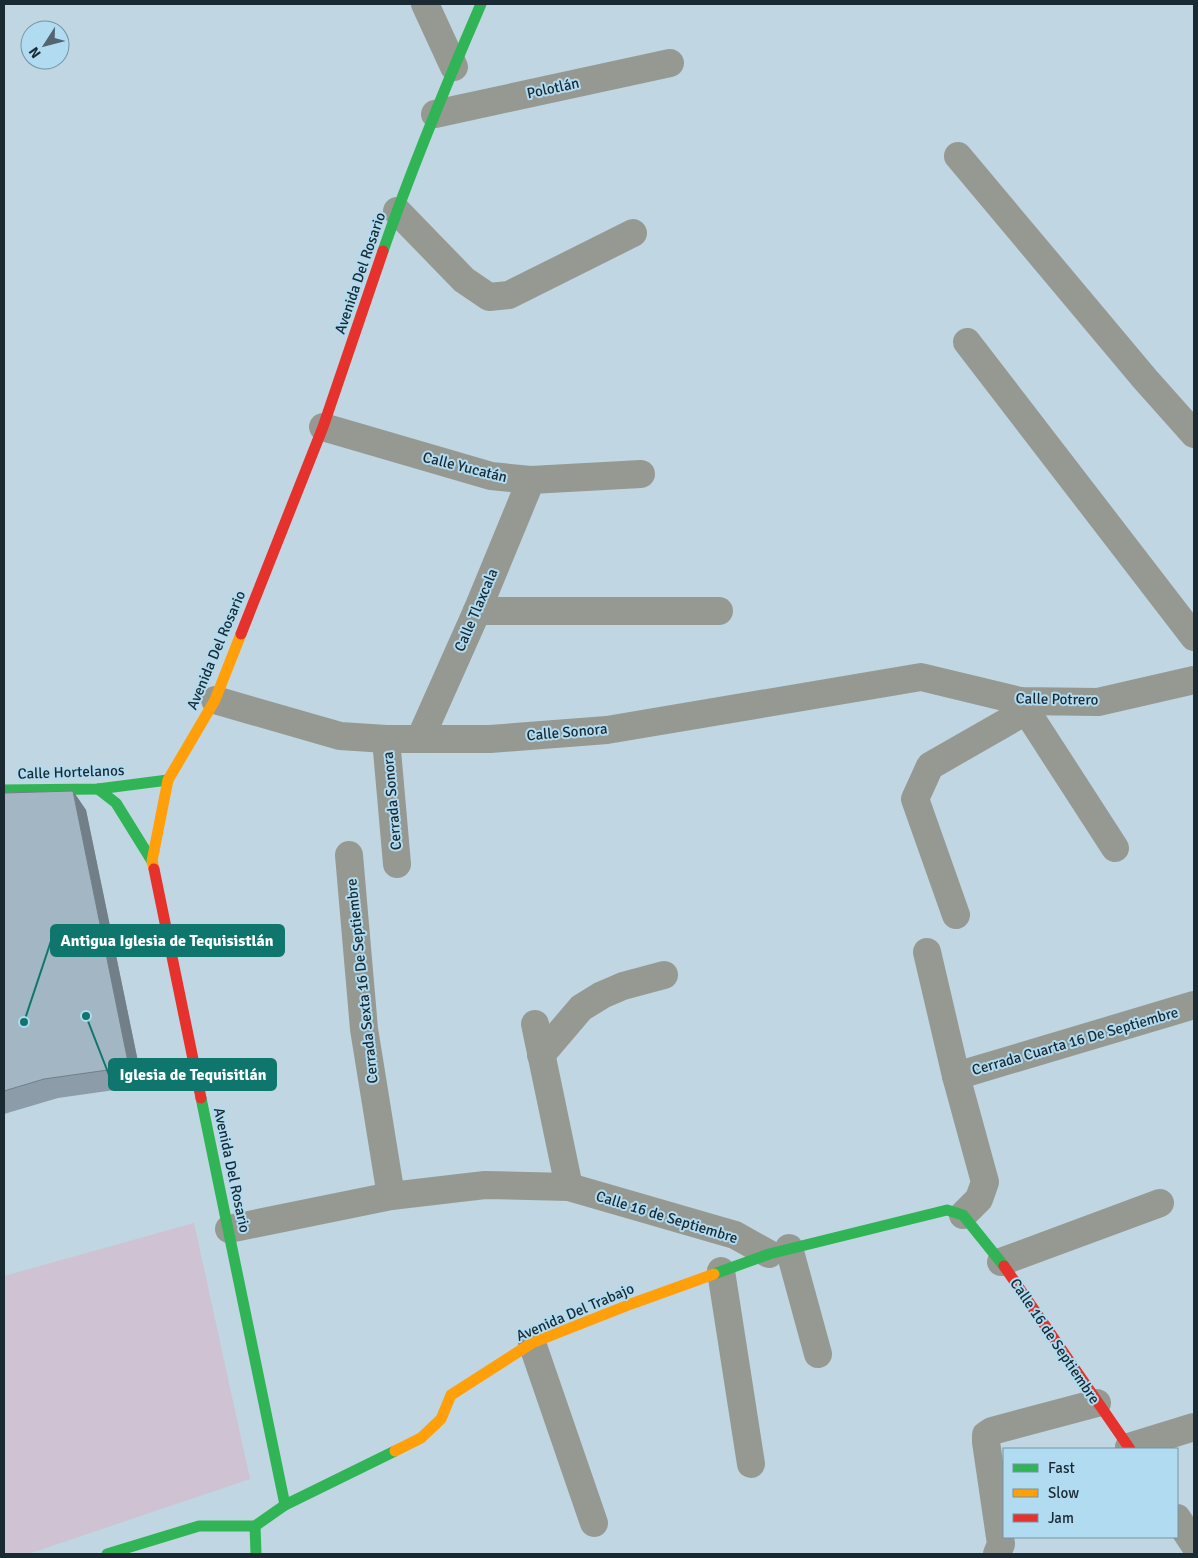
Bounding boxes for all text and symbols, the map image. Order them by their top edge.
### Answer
north arrow [20,20,70,70]
text: N [25,43,45,61]
street label: Polotlán [525,74,581,102]
street label: Avenida Del Rosario [331,210,389,336]
street label: Calle Yucatán [421,448,509,486]
street label: Calle Tlaxcala [450,566,502,654]
street label: Avenida Del Rosario [183,588,249,712]
street label: Calle Potrero [1016,689,1099,709]
street label: Calle Sonora [526,720,608,744]
street label: Cerrada Sonora [379,751,405,851]
street label: Calle Hortelanos [17,761,125,783]
street label: Cerrada Sexta 16 De Septiembre [342,878,382,1084]
callout: Antigua Iglesia de Tequisistlán [51,925,284,956]
text: Antigua Iglesia de Tequisistlán [61,931,274,951]
street label: Cerrada Cuarta 16 De Septiembre [970,1003,1180,1079]
callout: Iglesia de Tequisitlán [109,1059,276,1090]
text: Iglesia de Tequisitlán [120,1065,267,1085]
street label: Avenida Del Rosario [210,1106,254,1234]
street label: Calle 16 de Septiembre [594,1187,740,1247]
street label: Calle 16 de Septiembre [1006,1275,1104,1407]
street label: Avenida Del Trabajo [513,1279,637,1345]
legend [1003,1448,1178,1538]
text: Fast [1048,1459,1075,1477]
text: Slow [1048,1484,1079,1502]
text: Jam [1048,1509,1074,1527]

